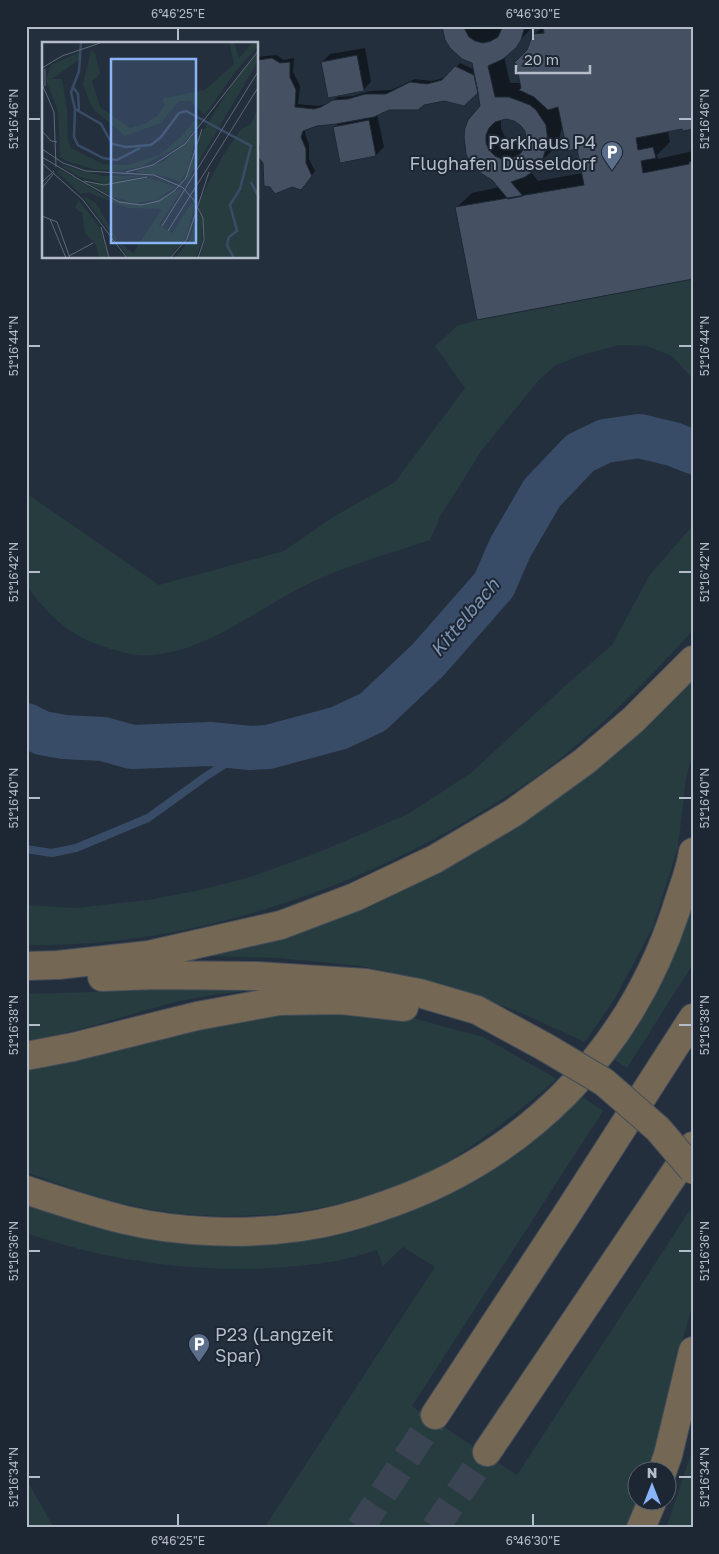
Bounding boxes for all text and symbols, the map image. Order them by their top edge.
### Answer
text: 6°46'25"E [151,6,205,21]
text: 6°46'30"E [506,6,560,21]
inset map [42,42,259,259]
scale bar [516,42,590,74]
text: 20 m [524,50,559,68]
text: 51°16'46"N [6,89,21,149]
text: 51°16'46"N [697,89,712,149]
place label: Parkhaus P4 Flughafen Düsseldorf [410,131,596,174]
parking icon: Parkhaus P4 Flughafen Düsseldorf [600,140,624,171]
text: 51°16'44"N [6,316,21,376]
text: 51°16'44"N [697,316,712,376]
text: 51°16'42"N [6,542,21,602]
text: 51°16'42"N [697,542,712,602]
water label: Kittelbach [425,572,504,661]
text: 51°16'40"N [6,768,21,828]
text: 51°16'40"N [697,768,712,828]
text: 51°16'38"N [6,995,21,1055]
text: 51°16'38"N [697,995,712,1055]
text: 51°16'36"N [6,1221,21,1281]
text: 51°16'36"N [697,1221,712,1281]
place label: P23 (Langzeit Spar) [215,1323,334,1366]
parking icon: P23 (Langzeit Spar) [187,1332,211,1363]
text: 51°16'34"N [6,1447,21,1507]
text: 51°16'34"N [697,1447,712,1507]
north arrow [626,1462,676,1512]
text: N [647,1464,657,1481]
text: 6°46'25"E [151,1533,205,1548]
text: 6°46'30"E [506,1533,560,1548]

